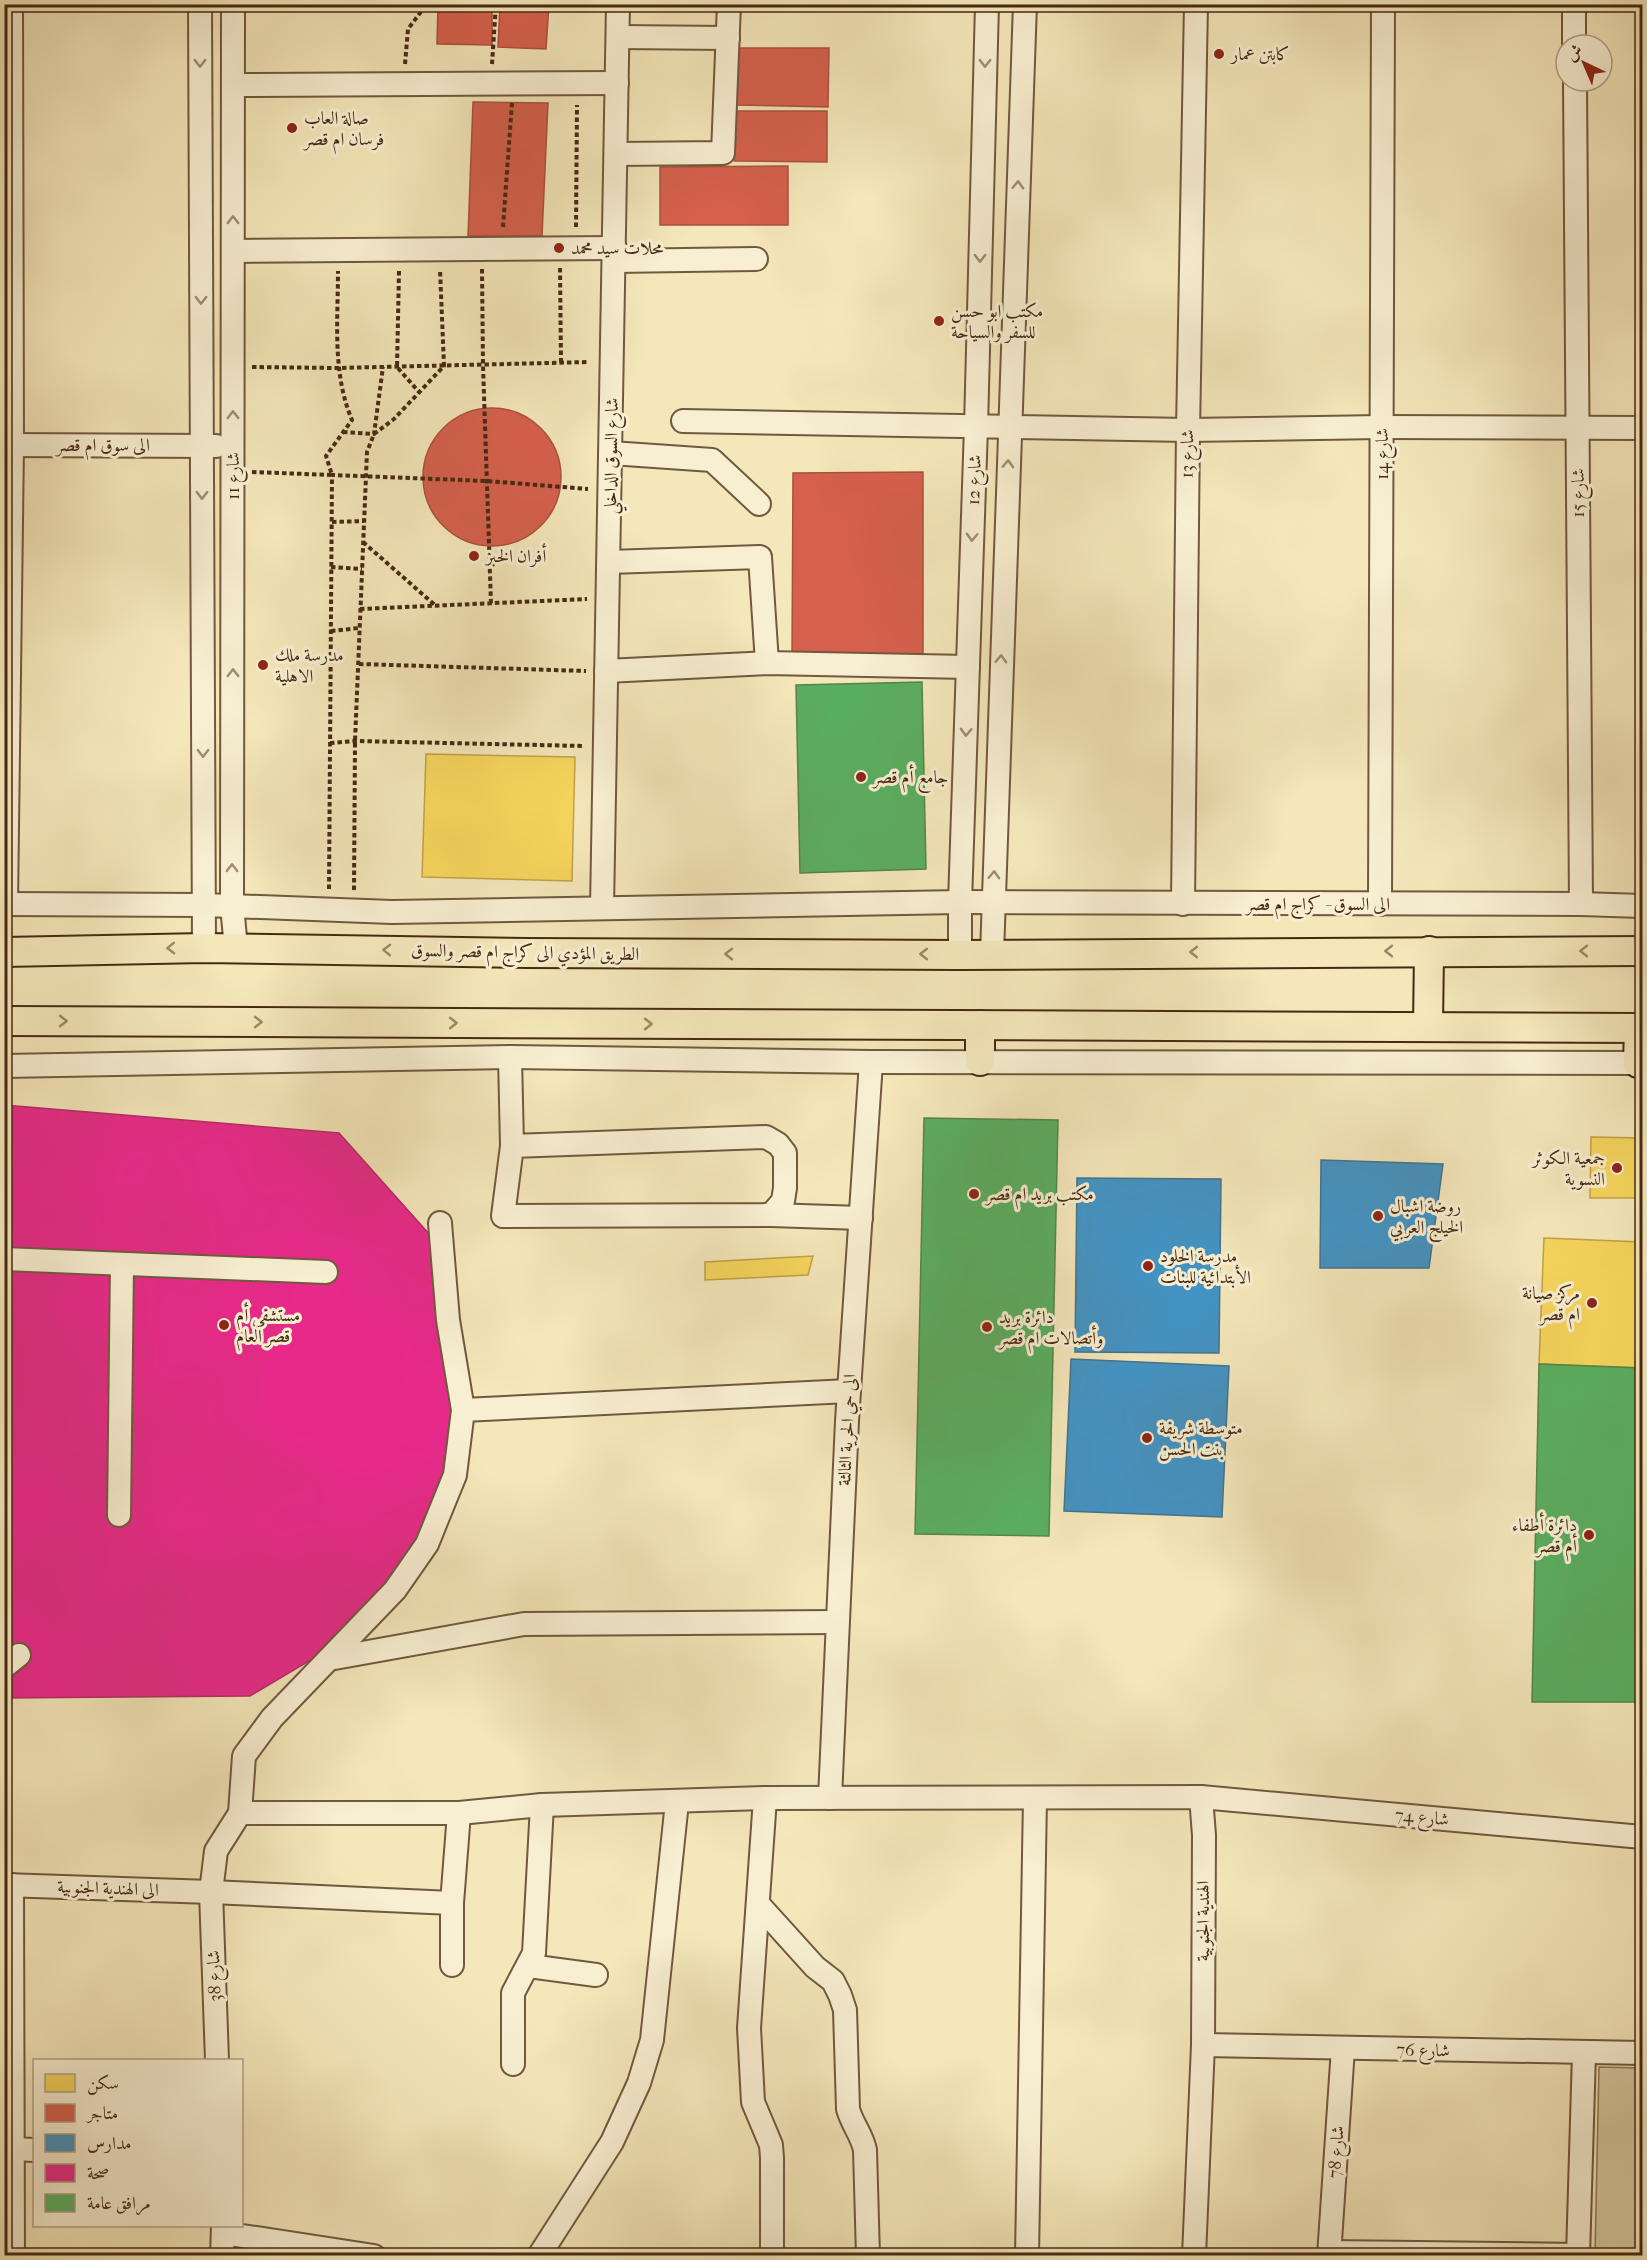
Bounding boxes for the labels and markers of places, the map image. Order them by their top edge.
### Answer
place label: كابتن عمار [1229,44,1290,65]
marker: كابتن عمار [1212,47,1226,61]
place label: صالة العاب فرسان ام قصر [302,108,384,155]
marker: صالة العاب فرسان ام قصر [285,121,299,135]
place label: محلات سيد محمد [571,238,664,259]
marker: محلات سيد محمد [552,241,566,255]
place label: مكتب ابو حسن للسفر والسياحة [951,301,1043,344]
marker: مكتب ابو حسن للسفر والسياحة [932,314,946,328]
place label: أفران الخبز [484,543,547,568]
marker: أفران الخبز [467,549,481,563]
place label: مدرسة ملك الاهلية [275,645,344,687]
marker: مدرسة ملك الاهلية [256,658,270,672]
place label: جامع أم قصر [871,764,948,793]
marker: جامع أم قصر [854,770,868,784]
place label: جمعية الكوثر النسوية [1530,1148,1605,1190]
marker: جمعية الكوثر النسوية [1610,1161,1624,1175]
place label: مكتب بريد ام قصر [984,1184,1094,1210]
marker: مكتب بريد ام قصر [967,1187,981,1201]
place label: روضة اشبال الخيلج العربي [1390,1196,1463,1243]
marker: روضة اشبال الخيلج العربي [1371,1209,1385,1223]
place label: مدرسة الخلود الأبتدائية للبنات [1160,1246,1251,1288]
marker: مدرسة الخلود الأبتدائية للبنات [1141,1259,1155,1273]
place label: مركز صيانة ام قصر [1522,1283,1580,1330]
marker: مركز صيانة ام قصر [1585,1296,1599,1310]
place label: مستشفى أم قصر العام [236,1302,300,1352]
place label: دائرة بريد وأتصالات ام قصر [997,1307,1103,1354]
marker: مستشفى أم قصر العام [217,1318,231,1332]
marker: دائرة بريد وأتصالات ام قصر [980,1320,994,1334]
place label: متوسطة شريفة بنت الحسن [1159,1418,1243,1461]
marker: متوسطة شريفة بنت الحسن [1140,1431,1154,1445]
place label: دائرة أطفاء أم قصر [1512,1512,1578,1562]
marker: دائرة أطفاء أم قصر [1582,1528,1596,1542]

